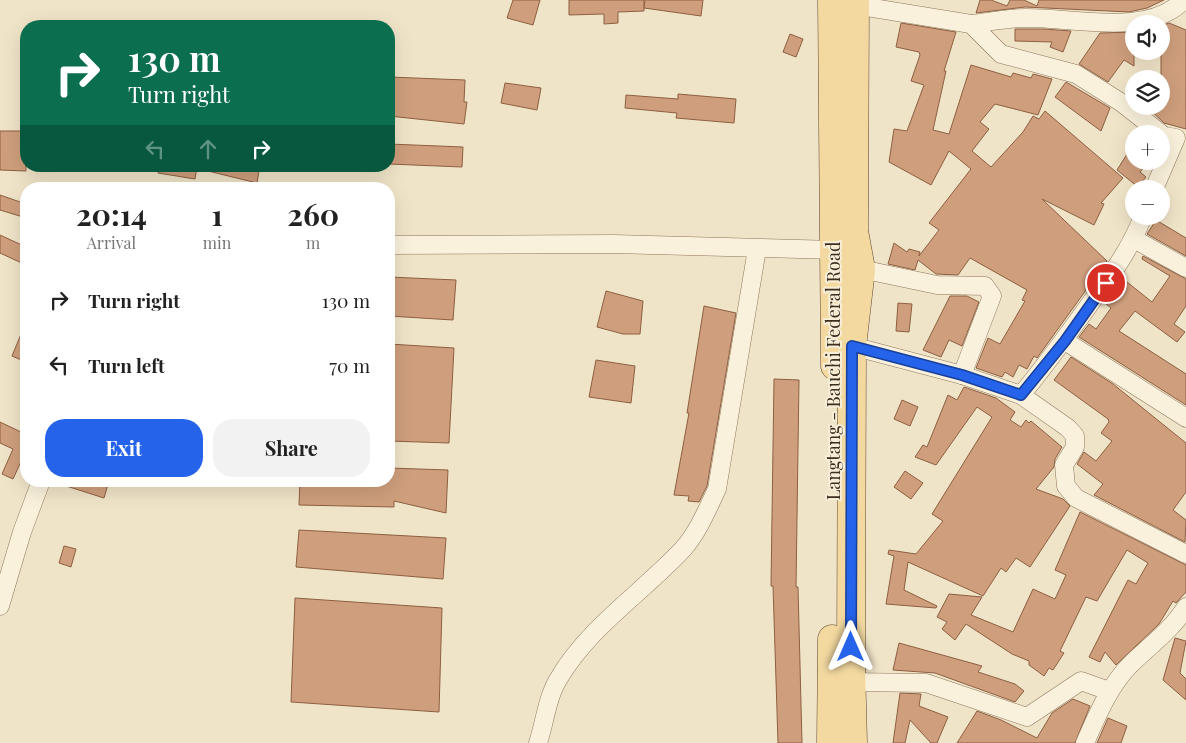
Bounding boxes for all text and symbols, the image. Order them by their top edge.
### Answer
map controls [1125,15,1170,225]
button: sound [1125,15,1170,60]
text: 130 m [128,34,221,81]
icon: right [45,40,110,105]
button: layers [1125,70,1170,115]
text: Turn right [128,79,230,109]
button: + [1125,125,1170,170]
icon: left [141,135,169,163]
icon: ahead [194,135,222,163]
icon: right [247,135,275,163]
button: − [1125,180,1170,225]
text: 20:14 [76,194,147,234]
text: 1 [211,194,223,234]
text: 260 [287,194,339,234]
text: Arrival [87,232,136,253]
text: min [203,232,231,253]
text: m [306,232,320,253]
street label: Langtang - Bauchi Federal Road [821,241,845,500]
pin [1085,262,1127,304]
icon: arrive [1092,269,1120,297]
icon: right [45,286,73,314]
text: Turn right [88,287,180,313]
text: 130 m [322,287,370,313]
icon: left [45,351,73,379]
text: Turn left [88,352,165,378]
text: 70 m [329,352,370,378]
button: Exit [45,419,203,477]
button: Share [213,419,370,477]
position arrow [824,620,876,672]

